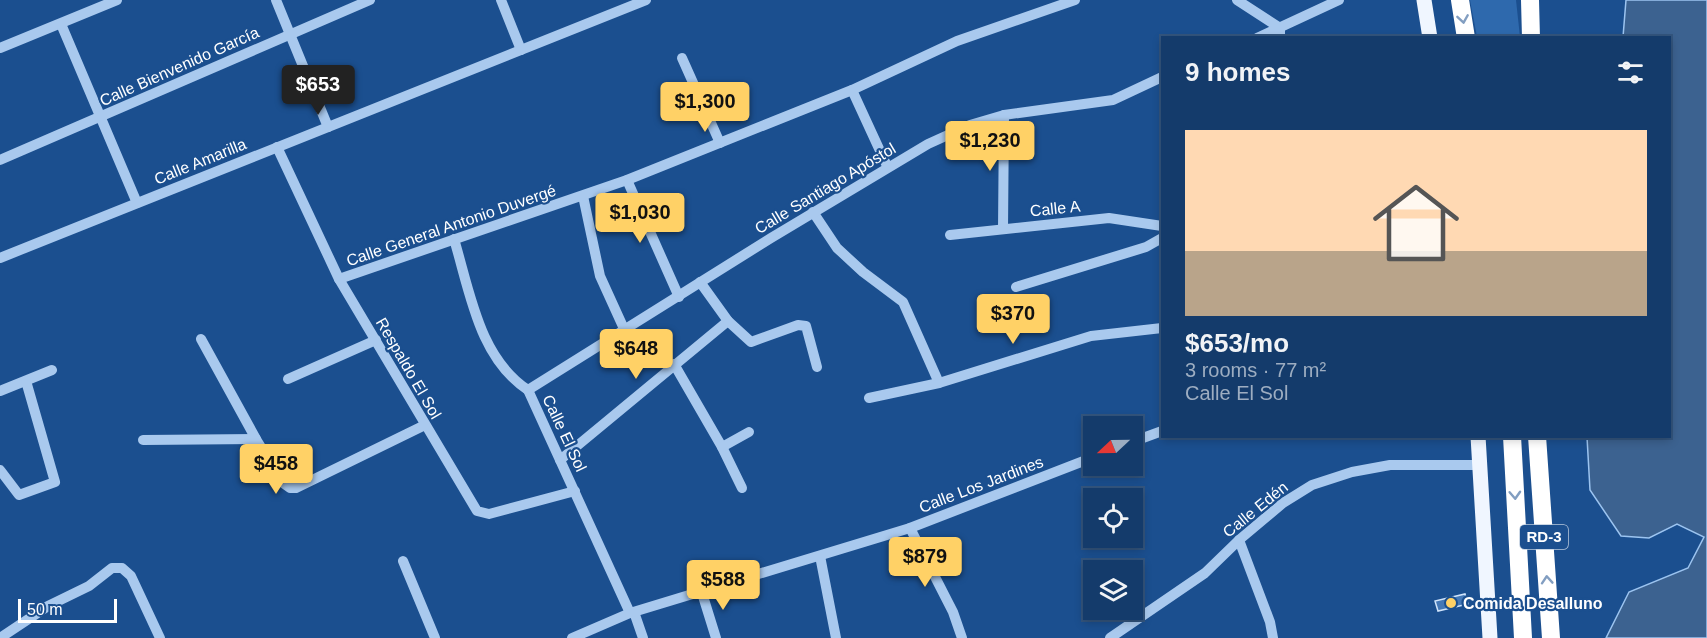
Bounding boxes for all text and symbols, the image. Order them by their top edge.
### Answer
one-way arrow [1456,13,1469,23]
street label: Calle Bienvenido García [97,24,262,109]
icon: filters [1614,56,1647,89]
text: 9 homes [1185,57,1291,87]
pin: $653 [282,65,354,116]
text: $653 [296,73,340,95]
pin: $1,300 [656,82,754,133]
text: $1,300 [674,90,736,112]
pin: $1,230 [941,121,1039,172]
text: $1,230 [959,129,1021,151]
street label: Calle Amarilla [152,135,249,188]
street label: Calle Santiago Apóstol [752,140,899,237]
icon: home [1362,169,1470,277]
street label: Calle General Antonio Duvergé [344,181,558,269]
pin: $1,030 [591,193,689,244]
street label: Calle A [1029,197,1081,220]
text: $1,030 [609,201,671,223]
pin: $370 [977,294,1049,345]
text: $370 [991,302,1035,324]
street label: Respaldo El Sol [373,315,444,422]
text: $653/mo [1185,328,1289,358]
pin: $648 [600,329,672,380]
text: $648 [614,337,658,359]
text: 3 rooms · 77 m² [1185,359,1326,381]
text: Calle El Sol [1185,382,1288,404]
street label: Calle El Sol [539,392,590,474]
north arrow [1083,416,1143,476]
map controls [1083,416,1143,620]
pin: $458 [240,444,312,495]
text: $458 [254,452,298,474]
street label: Calle Los Jardines [917,453,1046,516]
street label: Calle Edén [1220,478,1291,541]
button: locate [1083,488,1143,548]
one-way arrow [1508,490,1521,499]
road number: RD-3 [1520,525,1568,549]
pin: $879 [889,537,961,588]
text: $879 [903,545,947,567]
pin: $588 [687,560,759,611]
button: layers [1083,560,1143,620]
text: $588 [701,568,745,590]
one-way arrow [1540,575,1553,584]
place label: Comida Desalluno [1463,595,1603,612]
scale bar [18,596,117,624]
marker: Comida Desalluno [1444,596,1458,610]
text: 50 m [27,601,63,618]

